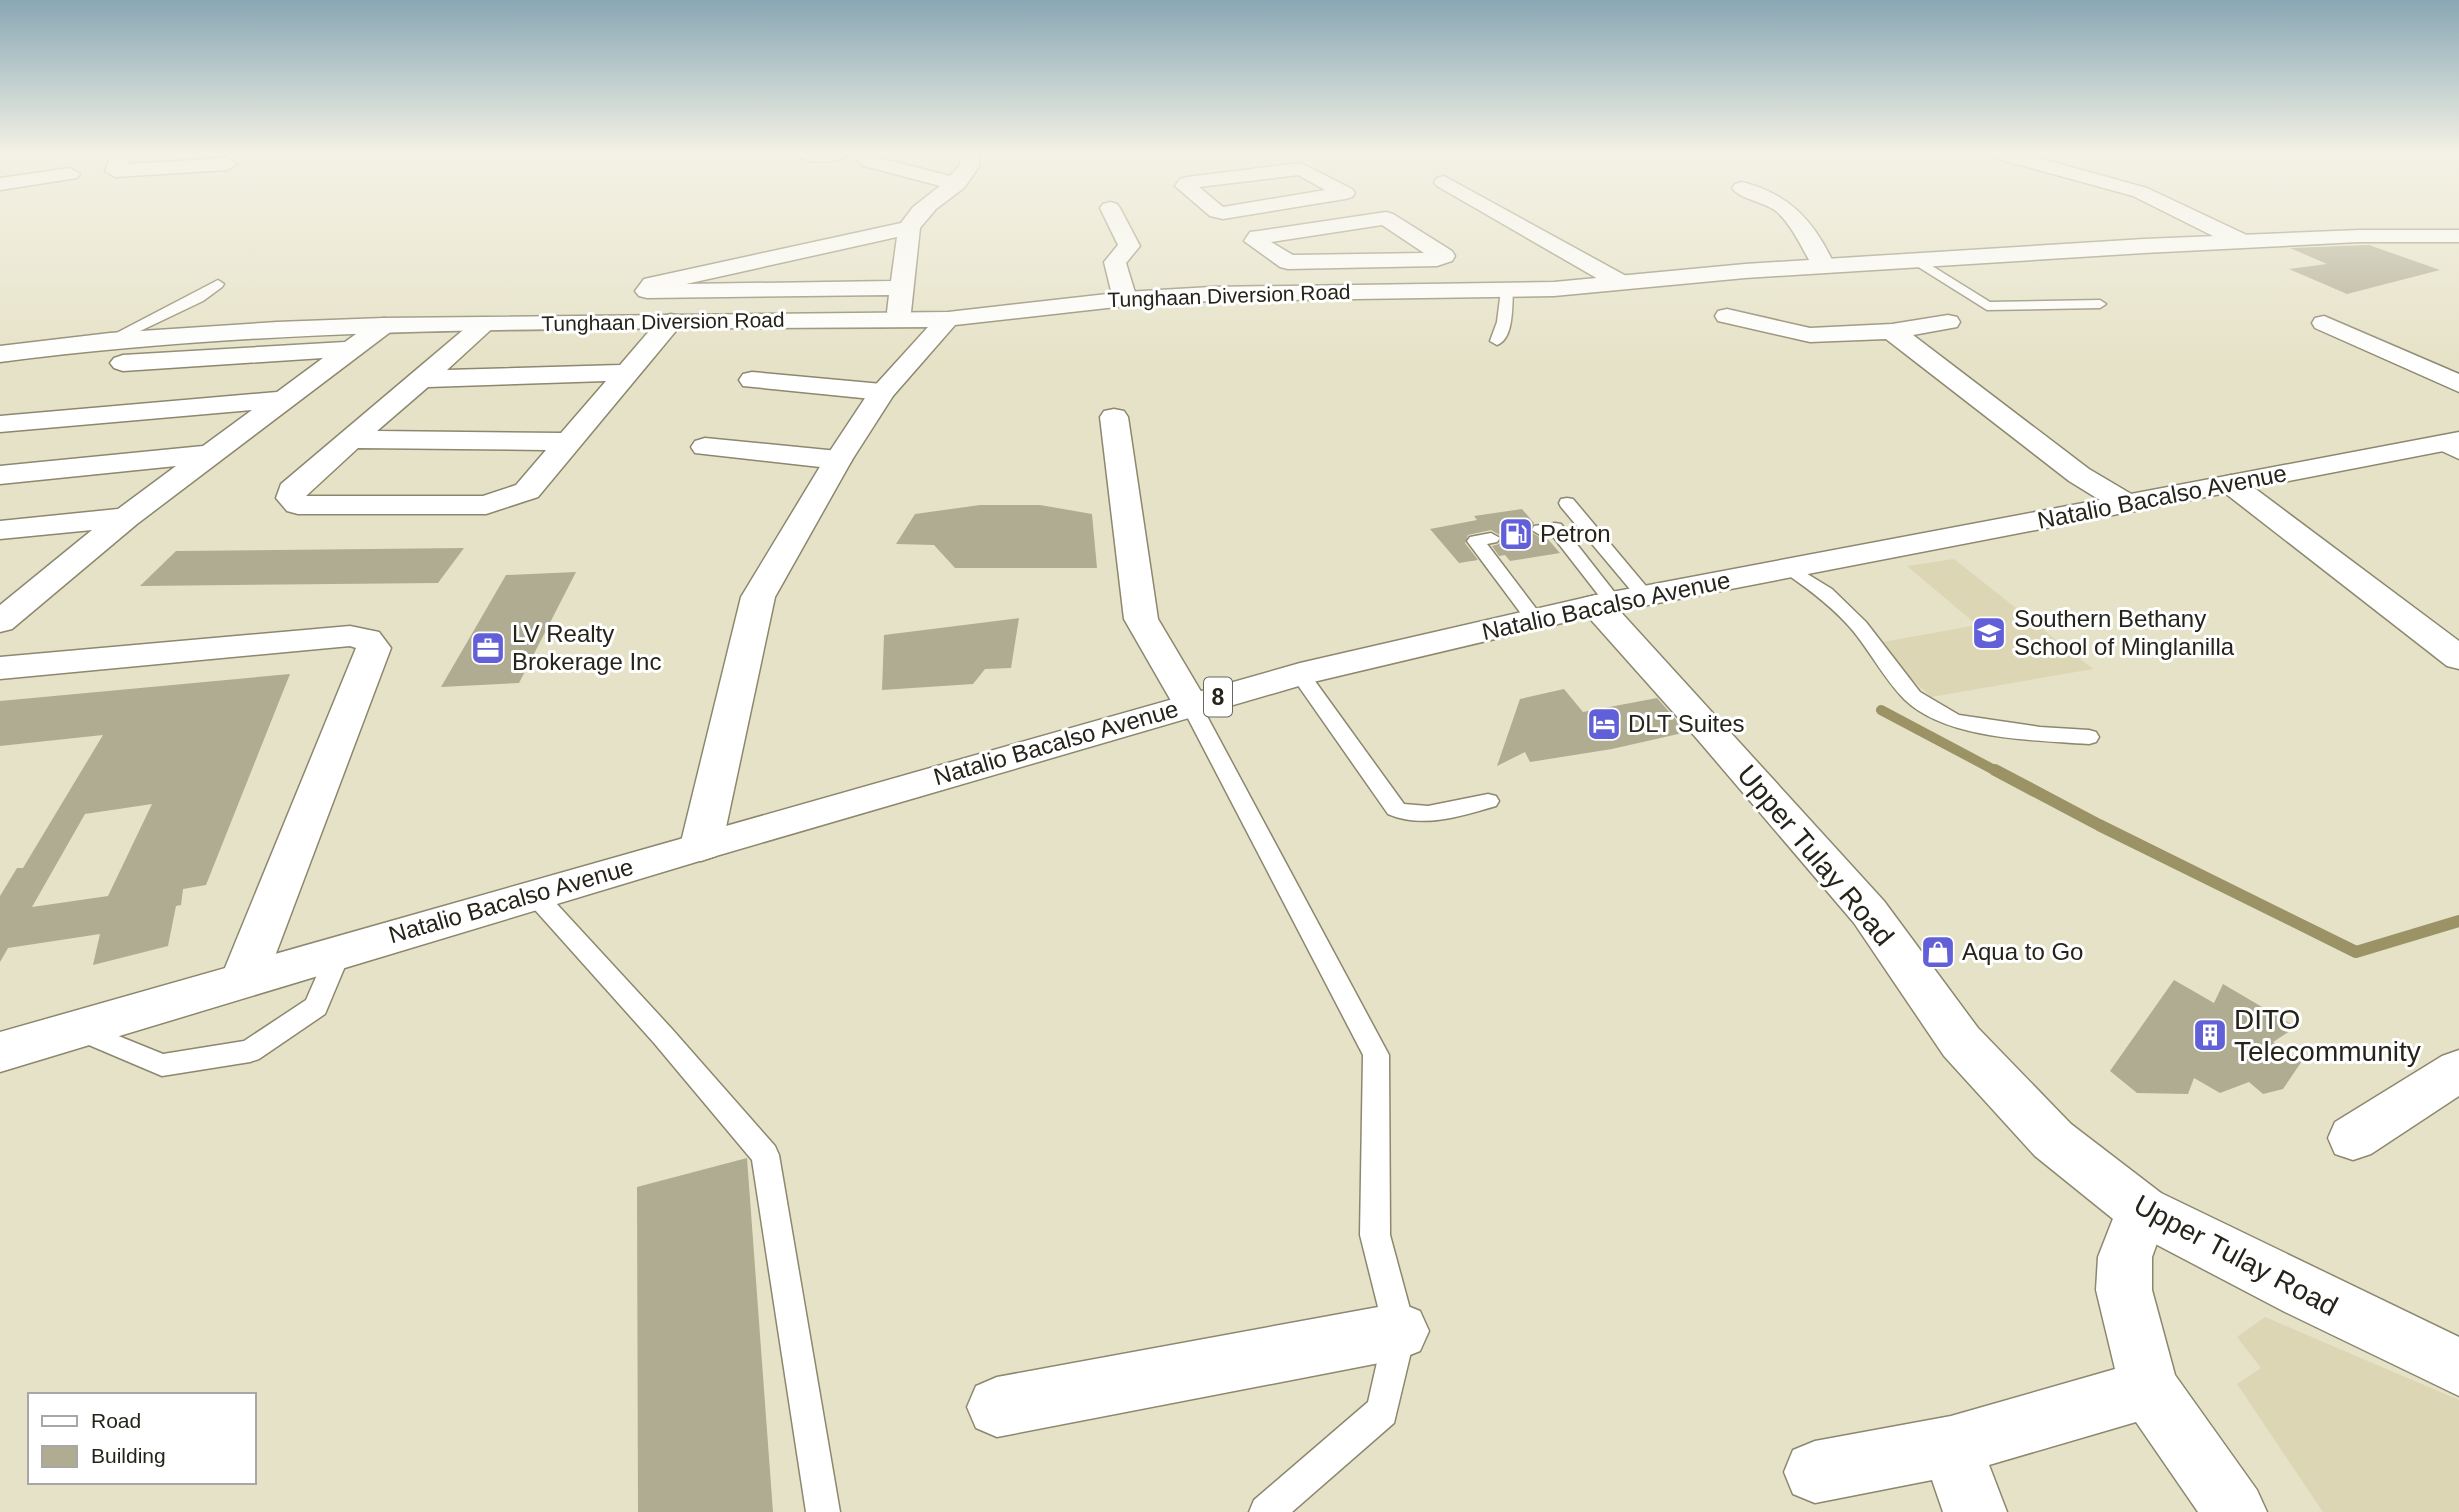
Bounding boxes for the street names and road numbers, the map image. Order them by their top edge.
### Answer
street label: Tunghaan Diversion Road [1107,280,1351,311]
street label: Tunghaan Diversion Road [541,308,785,335]
street label: Natalio Bacalso Avenue [2035,459,2289,534]
street label: Natalio Bacalso Avenue [1479,566,1732,645]
road number: 8 [1204,678,1232,716]
street label: Natalio Bacalso Avenue [931,695,1181,790]
street label: Upper Tulay Road [1731,759,1900,952]
street label: Natalio Bacalso Avenue [386,853,636,948]
street label: Upper Tulay Road [2129,1189,2343,1322]

